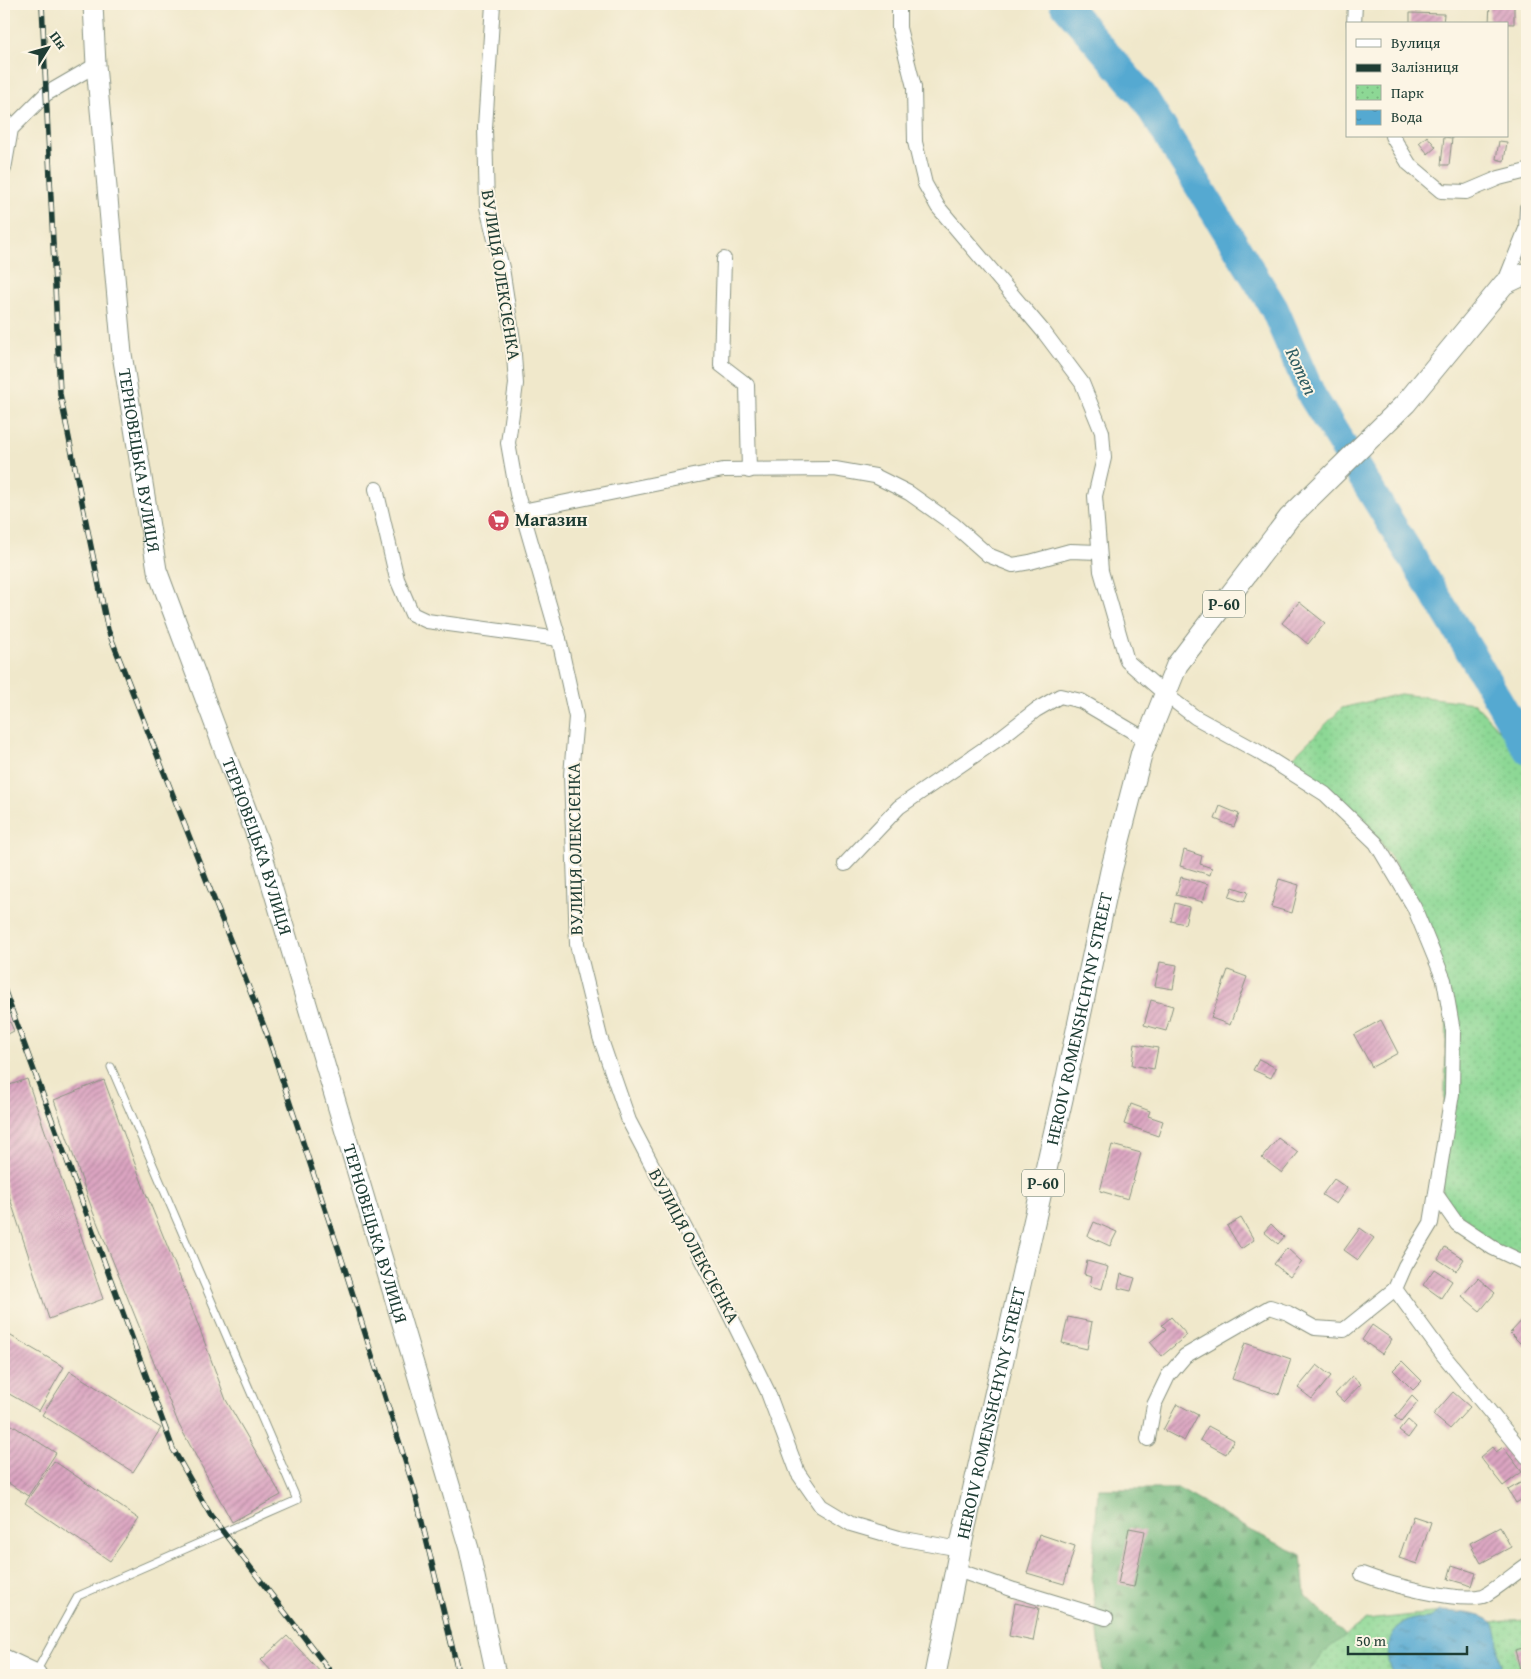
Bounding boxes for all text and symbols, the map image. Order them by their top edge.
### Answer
north arrow [22,22,72,72]
legend [1346,22,1508,138]
text: Пн [45,27,72,54]
text: Вулиця [1391,32,1441,53]
text: Залізниця [1391,56,1459,77]
text: Парк [1391,82,1424,103]
text: Вода [1391,106,1423,127]
street label: ВУЛИЦЯ ОЛЕКСІЄНКА [475,188,528,362]
water label: Romen [1278,342,1325,400]
street label: ТЕРНОВЕЦЬКА ВУЛИЦЯ [112,366,168,555]
place label: Магазин [515,506,588,533]
supermarket icon: Магазин [487,508,511,532]
road number: Р-60 [1203,590,1245,618]
street label: ТЕРНОВЕЦЬКА ВУЛИЦЯ [215,754,300,938]
street label: ВУЛИЦЯ ОЛЕКСІЄНКА [559,762,590,935]
street label: HEROIV ROMENSHCHYNY STREET [1038,890,1119,1148]
street label: ТЕРНОВЕЦЬКА ВУЛИЦЯ [336,1141,415,1327]
street label: ВУЛИЦЯ ОЛЕКСІЄНКА [642,1163,747,1328]
road number: Р-60 [1022,1170,1064,1196]
street label: HEROIV ROMENSHCHYNY STREET [949,1284,1032,1542]
scale bar [1348,1624,1467,1656]
text: 50 m [1356,1630,1387,1651]

